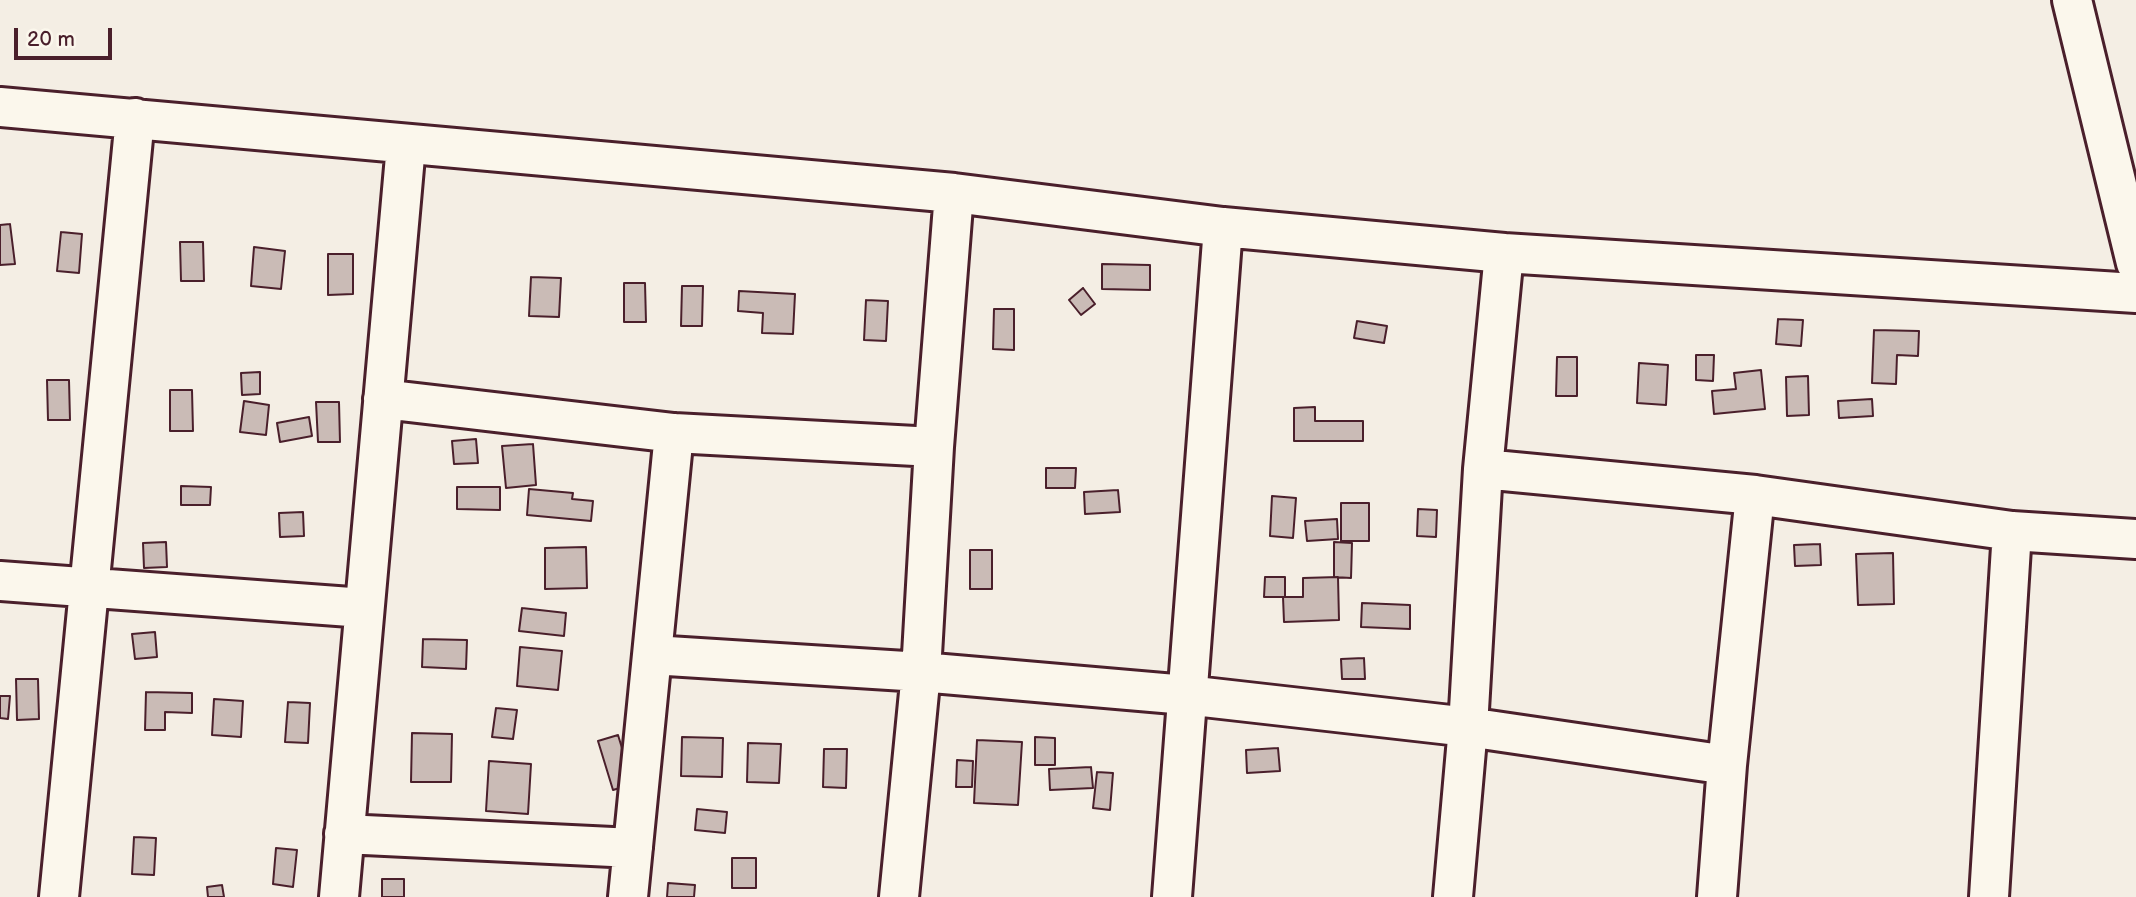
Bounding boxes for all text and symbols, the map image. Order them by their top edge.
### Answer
scale bar [18,14,116,58]
text: 20 m [27,27,75,52]

